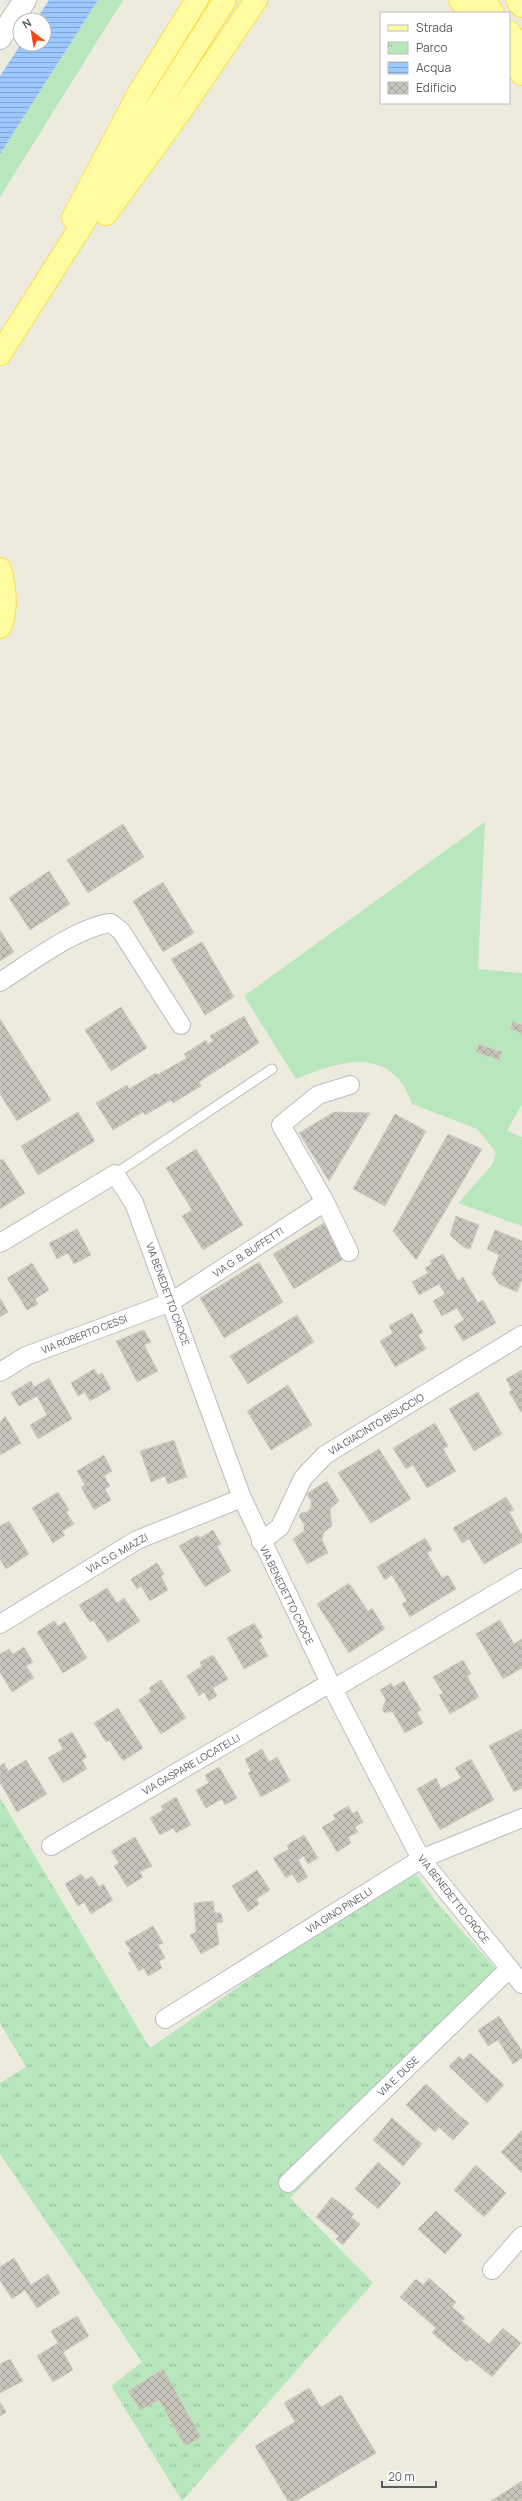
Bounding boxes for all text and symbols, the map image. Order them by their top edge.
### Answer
north arrow [12,12,52,52]
legend [380,12,510,104]
text: N [19,14,34,31]
text: Strada [416,19,453,36]
text: Parco [416,39,447,56]
text: Acqua [416,59,451,76]
text: Edificio [416,79,456,96]
street label: VIA G. B. BUFFETTI [210,1224,286,1280]
street label: VIA BENEDETTO CROCE [143,1240,193,1348]
street label: VIA ROBERTO CESSI [39,1311,129,1357]
street label: VIA GIACINTO BISUCCIO [326,1390,426,1458]
street label: VIA G.G. MIAZZI [84,1530,150,1576]
street label: VIA BENEDETTO CROCE [257,1543,317,1647]
street label: VIA GASPARE LOCATELLI [140,1730,242,1798]
street label: VIA BENEDETTO CROCE [415,1852,493,1946]
street label: VIA GINO PINELLI [303,1884,375,1936]
street label: VIA E. DUSE [374,2053,422,2099]
scale bar [382,2463,436,2489]
text: 20 m [388,2468,415,2485]

